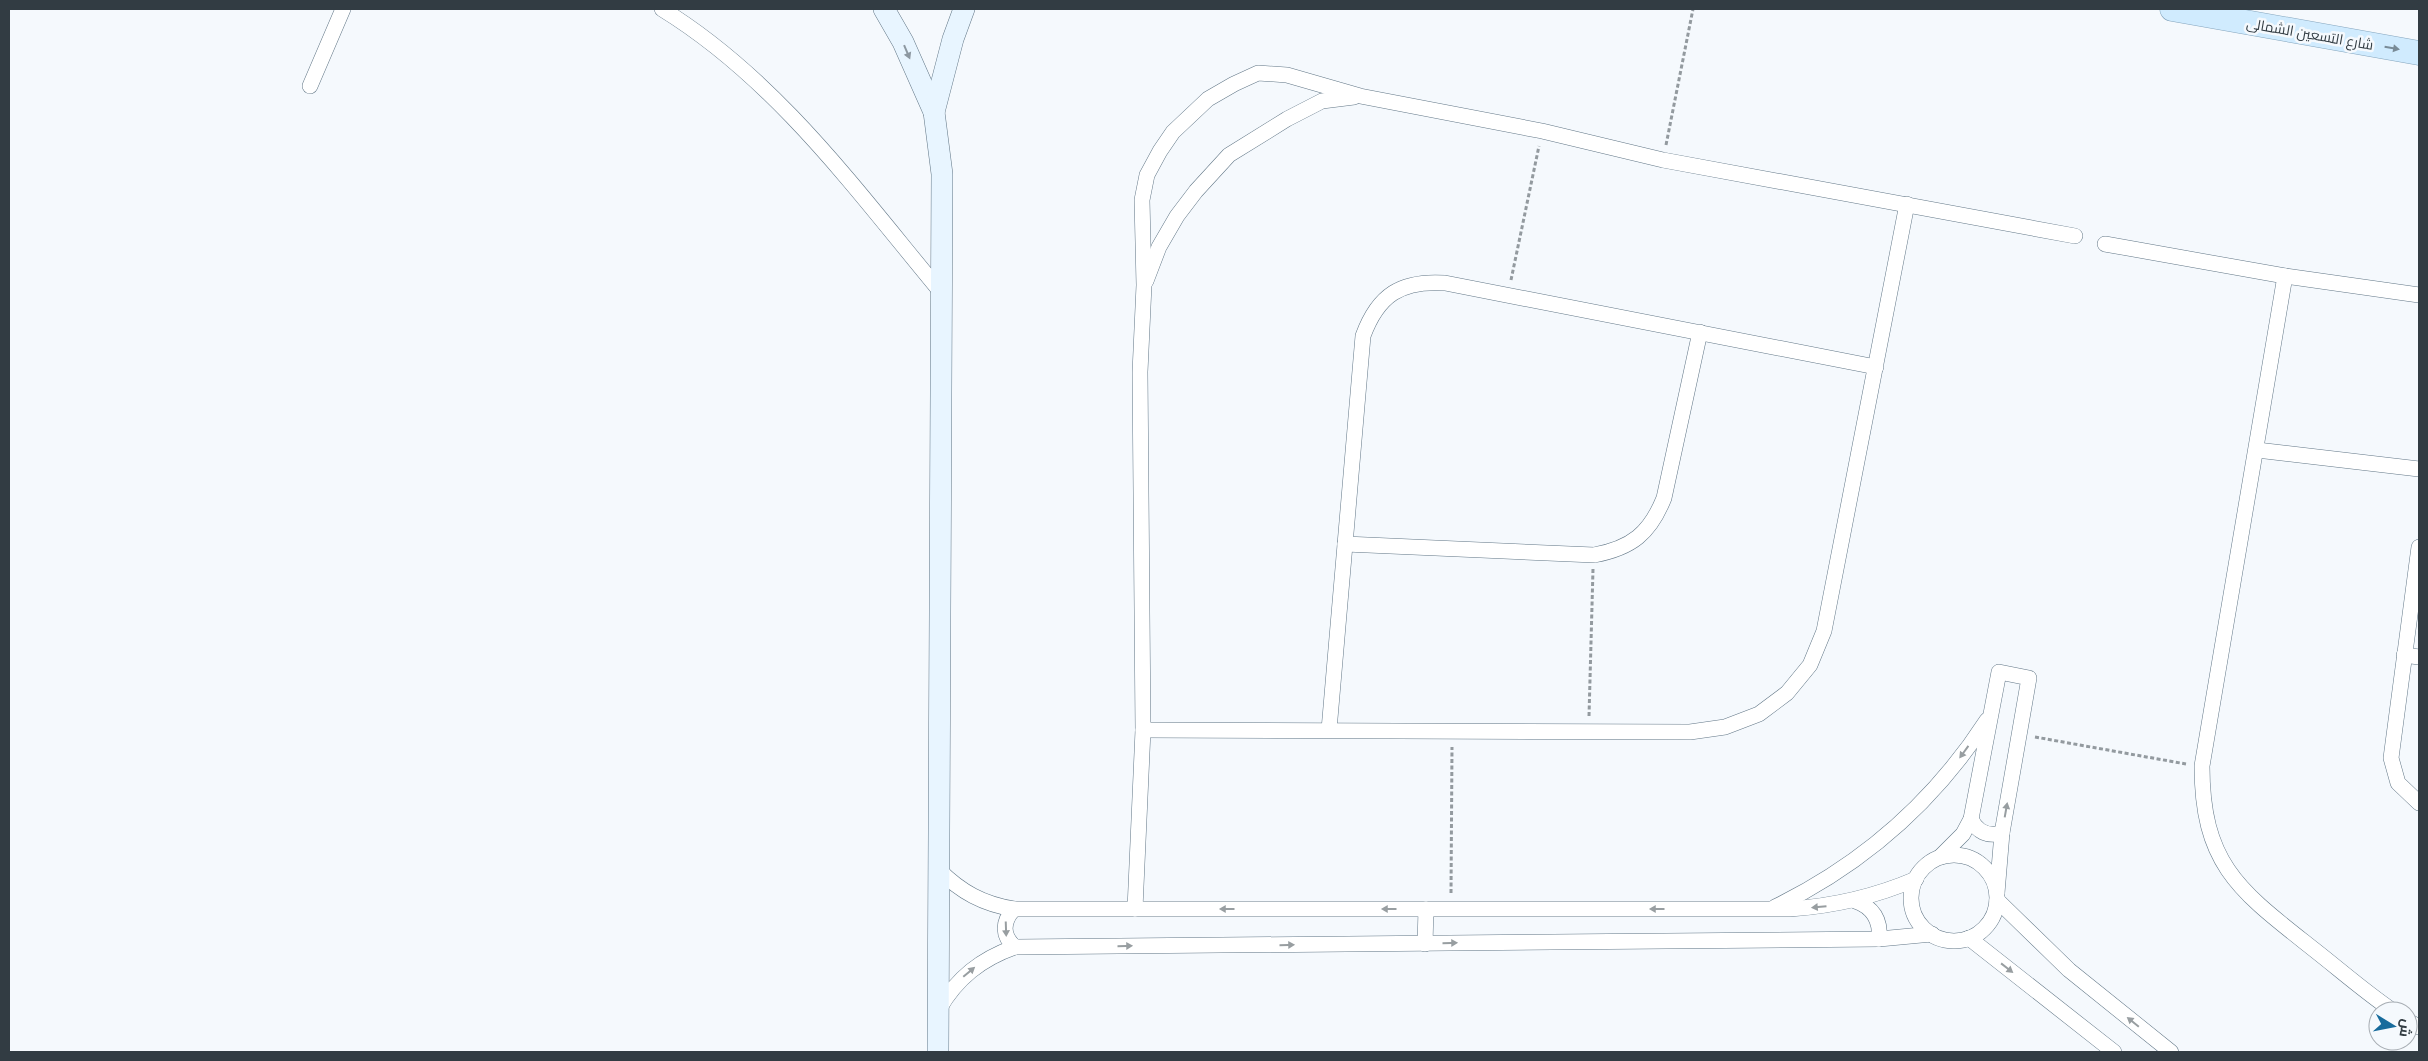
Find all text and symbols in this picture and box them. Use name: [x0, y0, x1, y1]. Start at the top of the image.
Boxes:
street label: شارع التسعين الشمالى: [2245, 15, 2375, 54]
one-way arrow: [904, 44, 912, 59]
one-way arrow: [2384, 45, 2400, 53]
one-way arrow: [1960, 746, 1970, 759]
one-way arrow: [2002, 802, 2010, 818]
one-way arrow: [1811, 903, 1827, 911]
one-way arrow: [1218, 905, 1234, 913]
one-way arrow: [1381, 905, 1397, 913]
one-way arrow: [1648, 905, 1664, 913]
one-way arrow: [1003, 921, 1011, 937]
one-way arrow: [1442, 939, 1458, 947]
one-way arrow: [1280, 941, 1296, 949]
one-way arrow: [1117, 942, 1133, 950]
one-way arrow: [2000, 963, 2013, 974]
one-way arrow: [962, 966, 975, 977]
north arrow: [2368, 1001, 2418, 1051]
one-way arrow: [2127, 1016, 2140, 1027]
text: ش: [2395, 1018, 2415, 1039]

